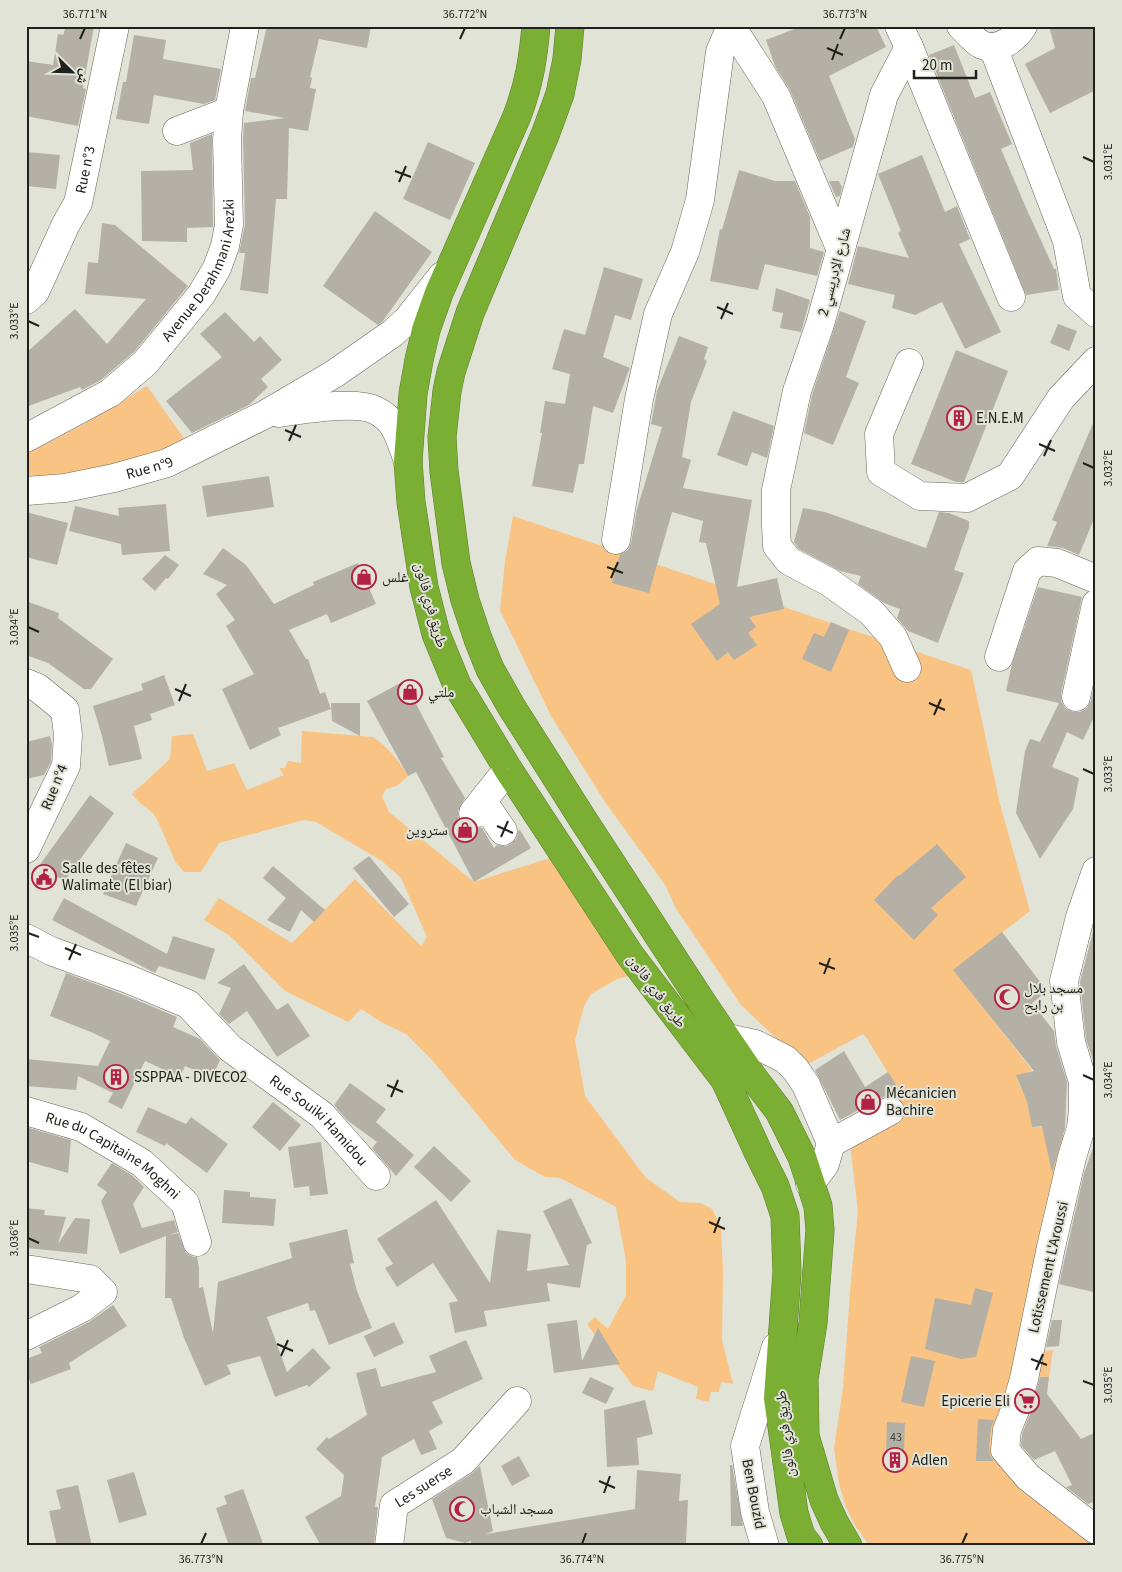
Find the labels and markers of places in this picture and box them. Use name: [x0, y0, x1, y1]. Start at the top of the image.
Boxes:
building icon: E.N.E.M: [946, 405, 972, 431]
place label: E.N.E.M: [976, 408, 1024, 429]
shop icon: غلس: [351, 564, 377, 590]
place label: غلس: [382, 567, 409, 588]
shop icon: ملتي: [397, 679, 423, 705]
place label: ملتي: [428, 682, 454, 704]
shop icon: ستروين: [452, 817, 478, 843]
place label: ستروين: [406, 820, 448, 841]
place label: Salle des fêtes Walimate (El biar): [62, 858, 172, 896]
public building icon: Salle des fêtes Walimate (El biar): [31, 864, 57, 890]
place label: مسجد بلال بن رابح: [1024, 978, 1083, 1016]
mosque icon: مسجد بلال بن رابح: [994, 984, 1020, 1010]
building icon: SSPPAA - DIVECO2: [103, 1064, 129, 1090]
place label: SSPPAA - DIVECO2: [134, 1067, 247, 1088]
place label: Mécanicien Bachire: [886, 1083, 957, 1121]
shop icon: Mécanicien Bachire: [855, 1089, 881, 1115]
supermarket icon: Epicerie Eli: [1014, 1388, 1040, 1414]
place label: Epicerie Eli: [941, 1391, 1010, 1412]
building icon: Adlen: [882, 1447, 908, 1473]
place label: Adlen: [912, 1450, 948, 1471]
mosque icon: مسجد الشباب: [449, 1496, 475, 1522]
place label: مسجد الشباب: [480, 1499, 553, 1520]

